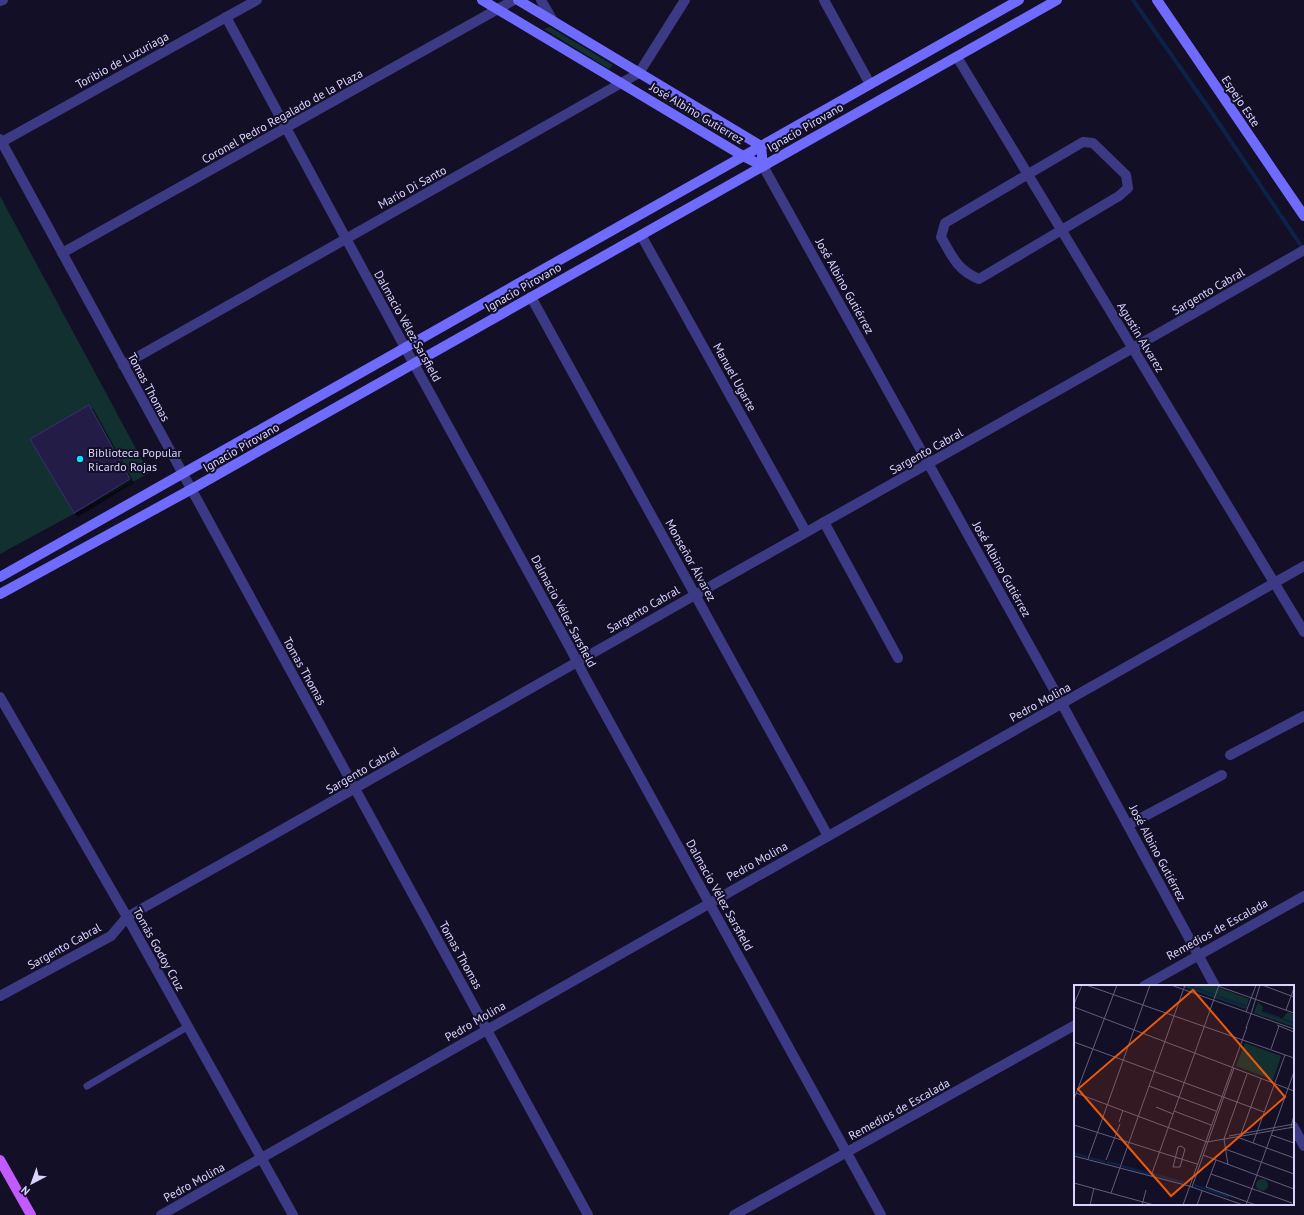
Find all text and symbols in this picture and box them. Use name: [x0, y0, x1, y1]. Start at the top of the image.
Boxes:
street label: Toribio de Luzuriaga: [73, 28, 171, 92]
street label: Coronel Pedro Regalado de la Plaza: [199, 65, 365, 167]
street label: Espejo Este: [1218, 73, 1264, 129]
street label: José Albino Gutierrez: [646, 79, 747, 147]
street label: Ignacio Pirovano: [764, 99, 846, 155]
street label: Mario Di Santo: [375, 162, 449, 212]
street label: José Albino Gutiérrez: [812, 235, 877, 336]
street label: Ignacio Pirovano: [482, 259, 564, 315]
street label: Sargento Cabral: [1169, 264, 1248, 318]
street label: Dalmacio Vélez Sarsfield: [371, 268, 445, 384]
street label: Agustin Alvarez: [1114, 299, 1168, 375]
street label: Manuel Ugarte: [710, 340, 760, 414]
street label: Tomas Thomas: [125, 350, 173, 424]
street label: Ignacio Pirovano: [200, 419, 282, 475]
street label: Sargento Cabral: [887, 424, 966, 477]
place label: Biblioteca Popular Ricardo Rojas: [88, 445, 182, 474]
marker: Biblioteca Popular Ricardo Rojas: [75, 454, 85, 464]
street label: Monseñor Álvarez: [662, 516, 720, 604]
street label: José Albino Gutiérrez: [969, 518, 1034, 619]
street label: Dalmacio Vélez Sarsfield: [528, 552, 600, 670]
street label: Sargento Cabral: [604, 582, 683, 636]
street label: Tomas Thomas: [280, 634, 330, 708]
street label: Pedro Molina: [1007, 679, 1073, 725]
street label: Sargento Cabral: [323, 743, 402, 797]
street label: José Albino Gutiérrez: [1126, 801, 1190, 904]
street label: Dalmacio Vélez Sarsfield: [683, 837, 757, 953]
street label: Pedro Molina: [724, 838, 790, 884]
street label: Remedios de Escalada: [1164, 895, 1270, 963]
street label: Tomás Godoy Cruz: [130, 905, 188, 993]
street label: Tomas Thomas: [436, 918, 486, 992]
street label: Sargento Cabral: [25, 919, 104, 972]
inset map: [1074, 985, 1294, 1205]
street label: Pedro Molina: [442, 998, 508, 1044]
street label: Remedios de Escalada: [846, 1075, 952, 1143]
street label: Pedro Molina: [161, 1159, 227, 1205]
north arrow: [12, 1163, 52, 1203]
text: N: [18, 1183, 33, 1198]

